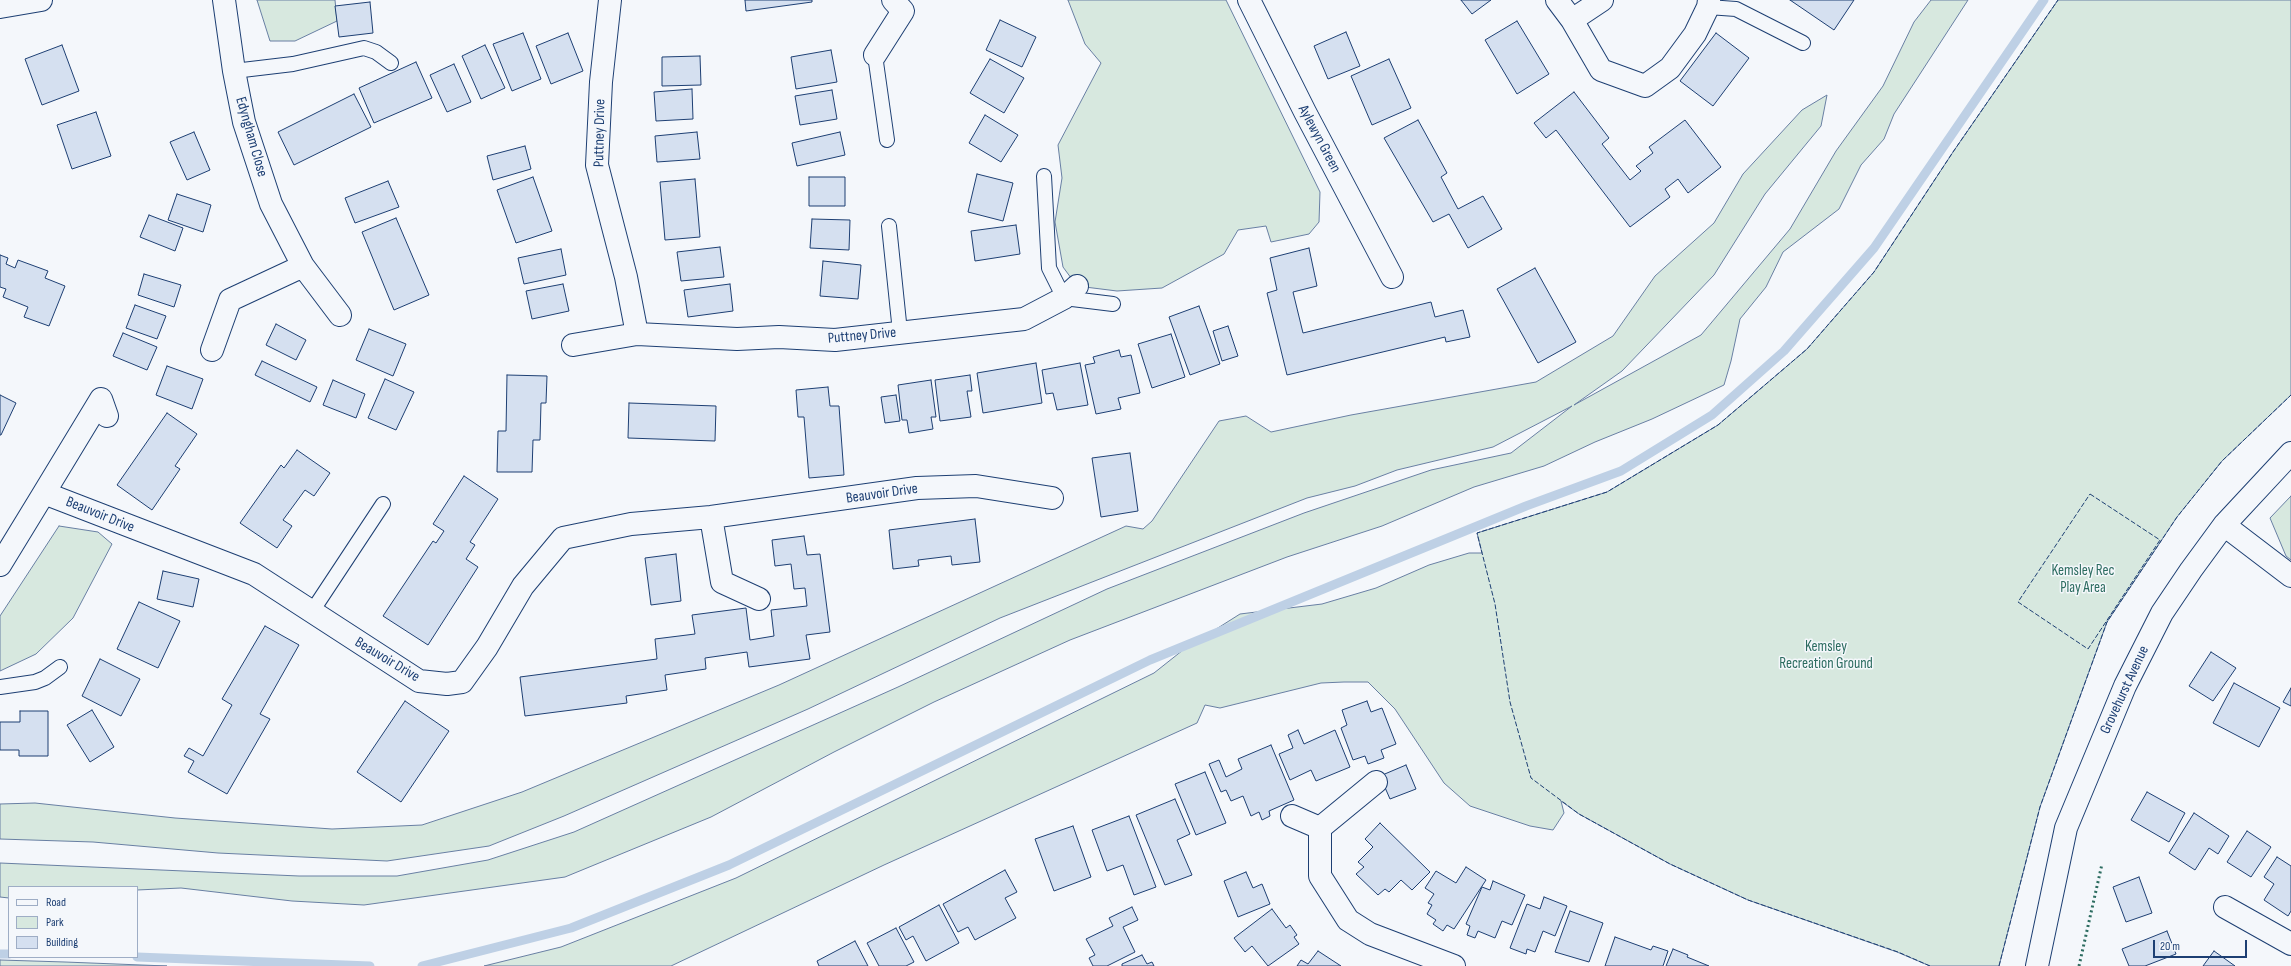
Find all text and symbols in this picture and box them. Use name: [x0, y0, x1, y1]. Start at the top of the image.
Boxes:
street label: Edyngham Close: [231, 95, 271, 179]
street label: Puttney Drive: [590, 99, 610, 167]
street label: Aylewyn Green: [1294, 102, 1344, 176]
street label: Puttney Drive: [827, 324, 897, 348]
street label: Beauvoir Drive: [845, 480, 919, 508]
street label: Beauvoir Drive: [63, 493, 137, 537]
park label: Kemsley Rec Play Area: [2051, 562, 2115, 597]
street label: Beauvoir Drive: [351, 634, 423, 686]
park label: Kemsley Recreation Ground: [1779, 638, 1873, 673]
street label: Grovehurst Avenue: [2097, 643, 2153, 737]
legend: [8, 886, 138, 958]
text: Road: [46, 895, 66, 910]
text: Park: [46, 915, 64, 930]
scale bar: [2155, 932, 2249, 958]
text: Building: [46, 935, 78, 950]
text: 20 m: [2160, 939, 2180, 954]

